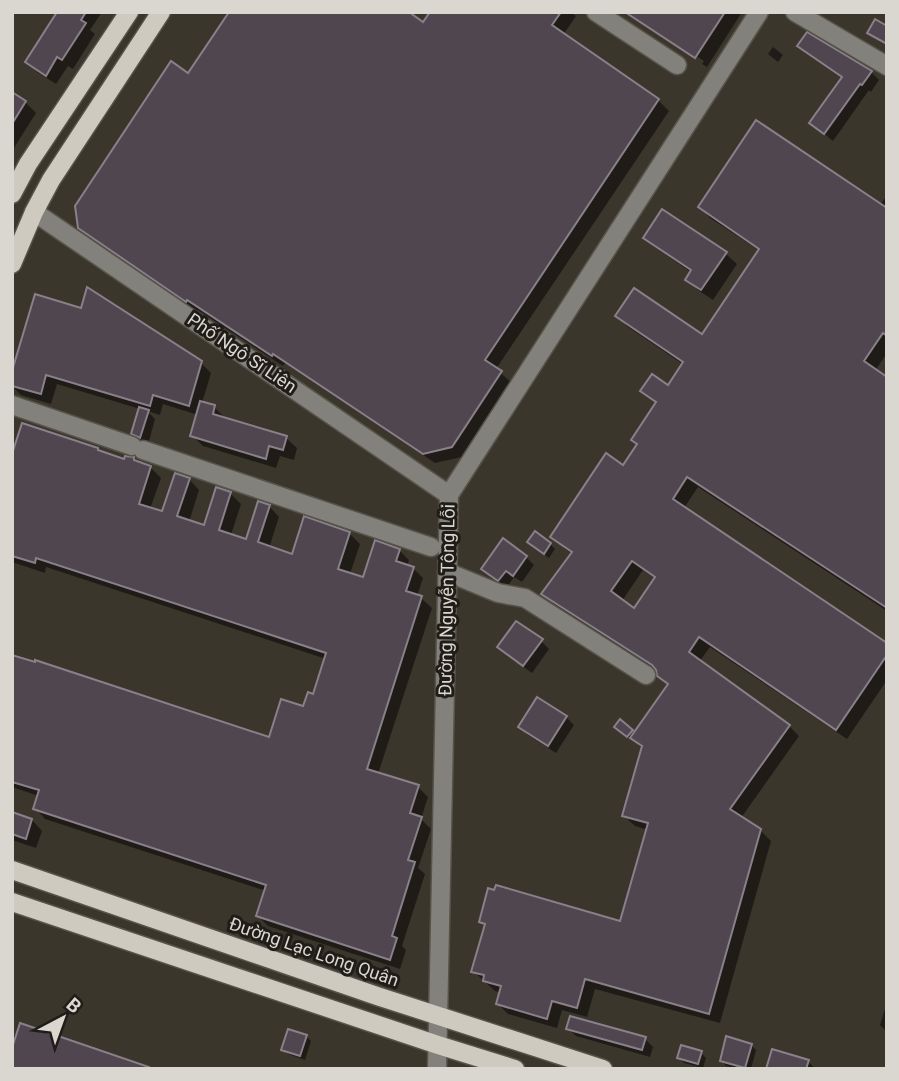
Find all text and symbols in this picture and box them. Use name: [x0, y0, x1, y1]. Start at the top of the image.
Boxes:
street label: Phố Ngô Sĩ Liên: [184, 308, 301, 397]
street label: Đường Nguyễn Tông Lỗi: [434, 504, 459, 696]
street label: Đường Lạc Long Quân: [227, 913, 402, 990]
north arrow: [28, 983, 98, 1053]
text: B: [62, 993, 86, 1018]

